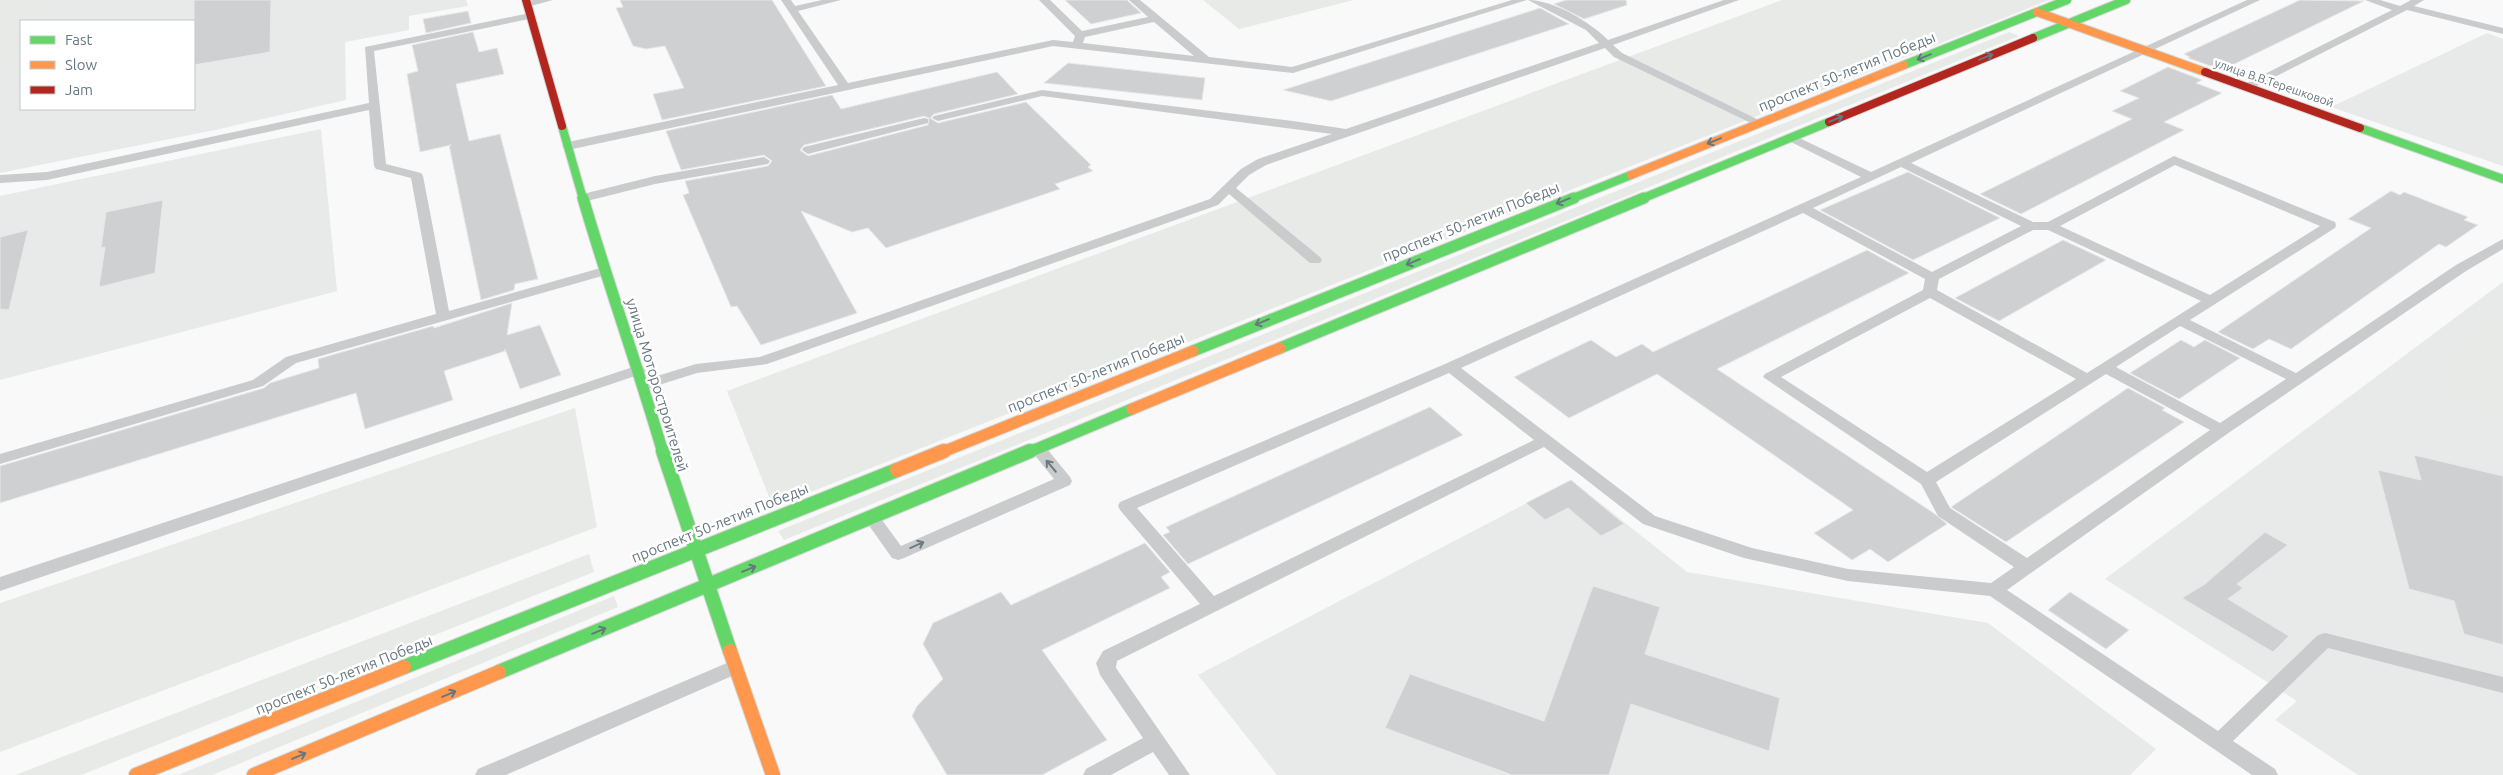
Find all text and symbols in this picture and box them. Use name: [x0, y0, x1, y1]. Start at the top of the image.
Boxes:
legend: [20, 20, 195, 110]
street label: проспект 50-летия Победы: [1756, 28, 1938, 115]
text: Fast: [65, 31, 93, 48]
one-way arrow: [1978, 52, 1993, 62]
one-way arrow: [1917, 53, 1933, 62]
text: Slow: [65, 56, 98, 73]
street label: улица В.В.Терешковой: [2213, 56, 2336, 109]
text: Jam: [65, 81, 93, 98]
one-way arrow: [1828, 114, 1843, 123]
one-way arrow: [1707, 137, 1722, 146]
street label: проспект 50-летия Победы: [1380, 178, 1562, 265]
one-way arrow: [1556, 198, 1571, 207]
one-way arrow: [1405, 258, 1421, 267]
street label: улица Моторостроителей: [623, 296, 692, 474]
one-way arrow: [1255, 318, 1270, 328]
street label: проспект 50-летия Победы: [1005, 329, 1187, 416]
one-way arrow: [1046, 459, 1057, 472]
street label: проспект 50-летия Победы: [629, 479, 811, 566]
one-way arrow: [909, 540, 924, 550]
one-way arrow: [741, 564, 757, 573]
one-way arrow: [591, 626, 606, 635]
street label: проспект 50-летия Победы: [253, 631, 435, 718]
one-way arrow: [441, 688, 456, 698]
one-way arrow: [291, 751, 306, 761]

